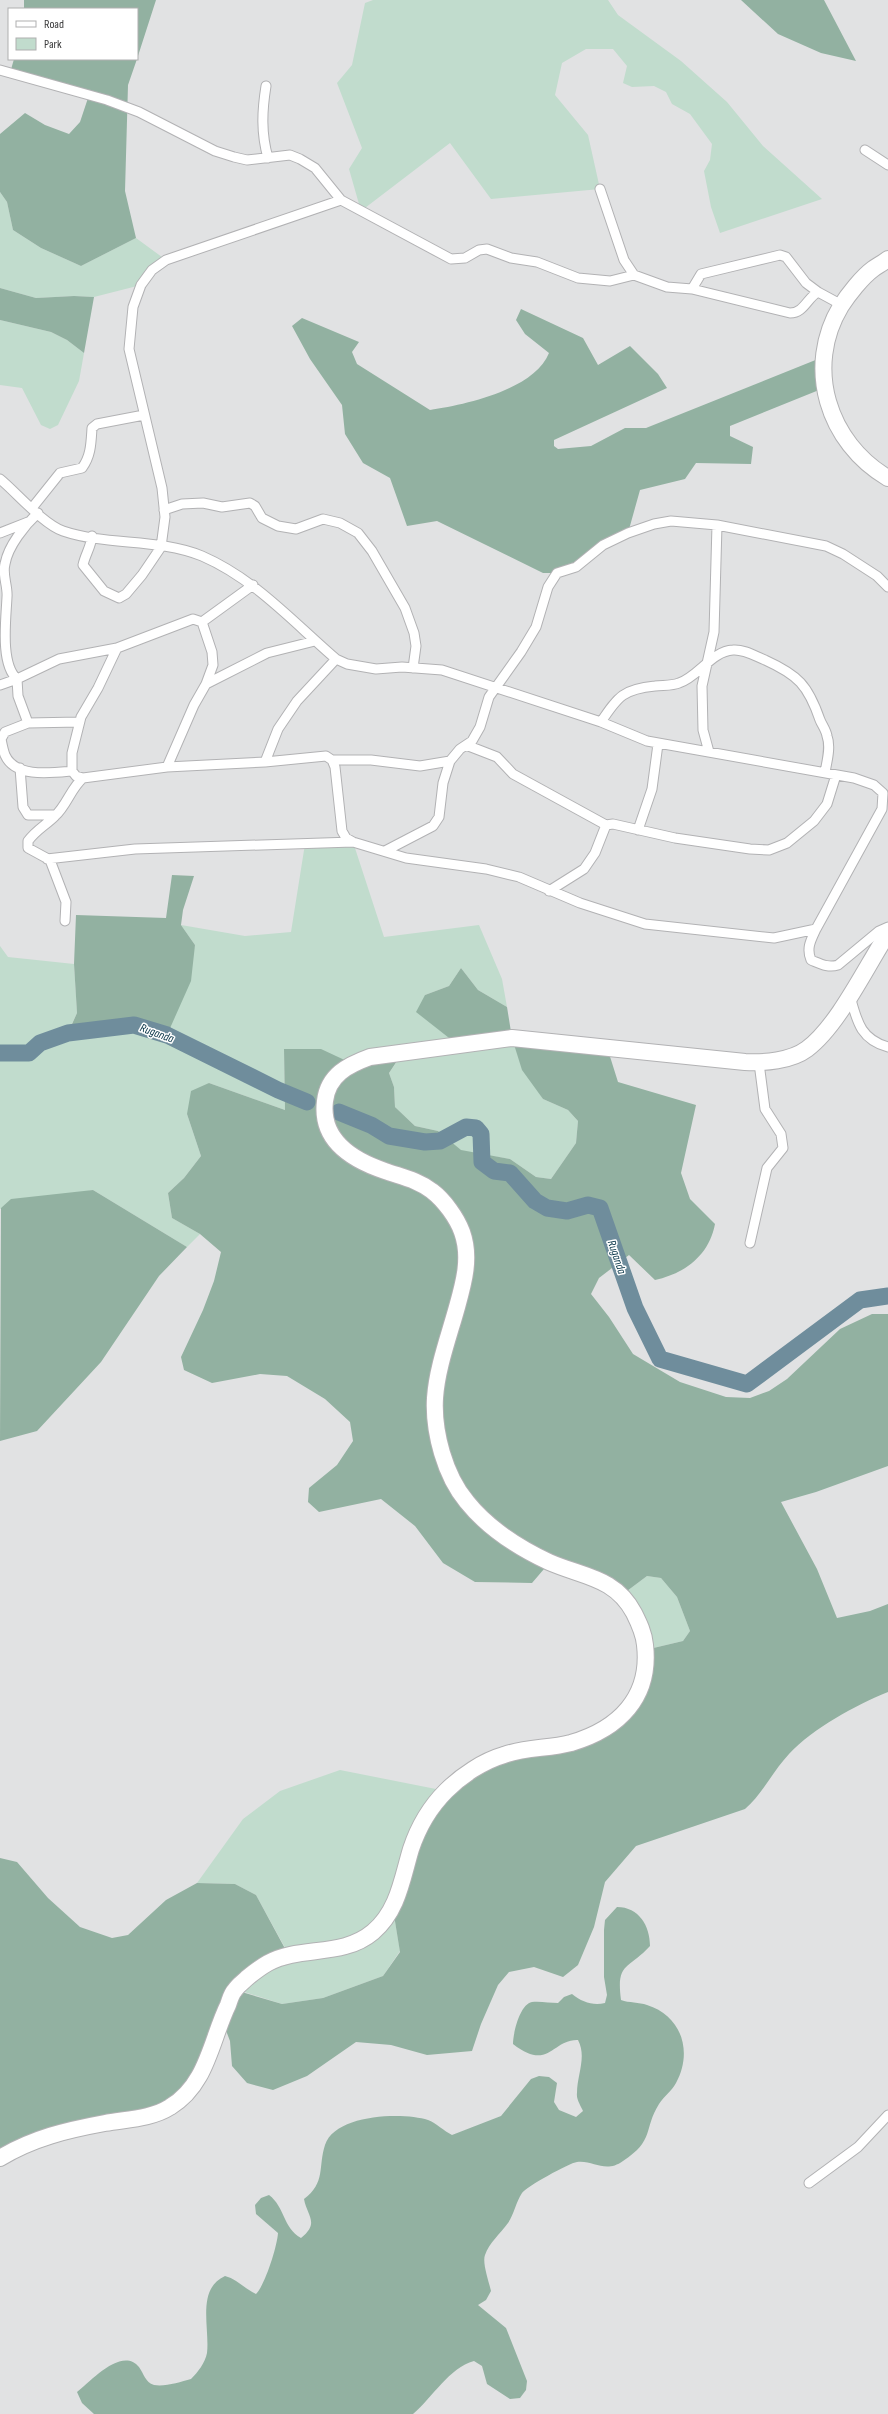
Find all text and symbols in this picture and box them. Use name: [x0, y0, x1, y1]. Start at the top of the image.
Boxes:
legend: [8, 8, 138, 60]
text: Road: [44, 17, 64, 32]
text: Park: [44, 37, 62, 52]
water label: Ruganda: [138, 1020, 176, 1047]
water label: Ruganda: [604, 1238, 629, 1276]

